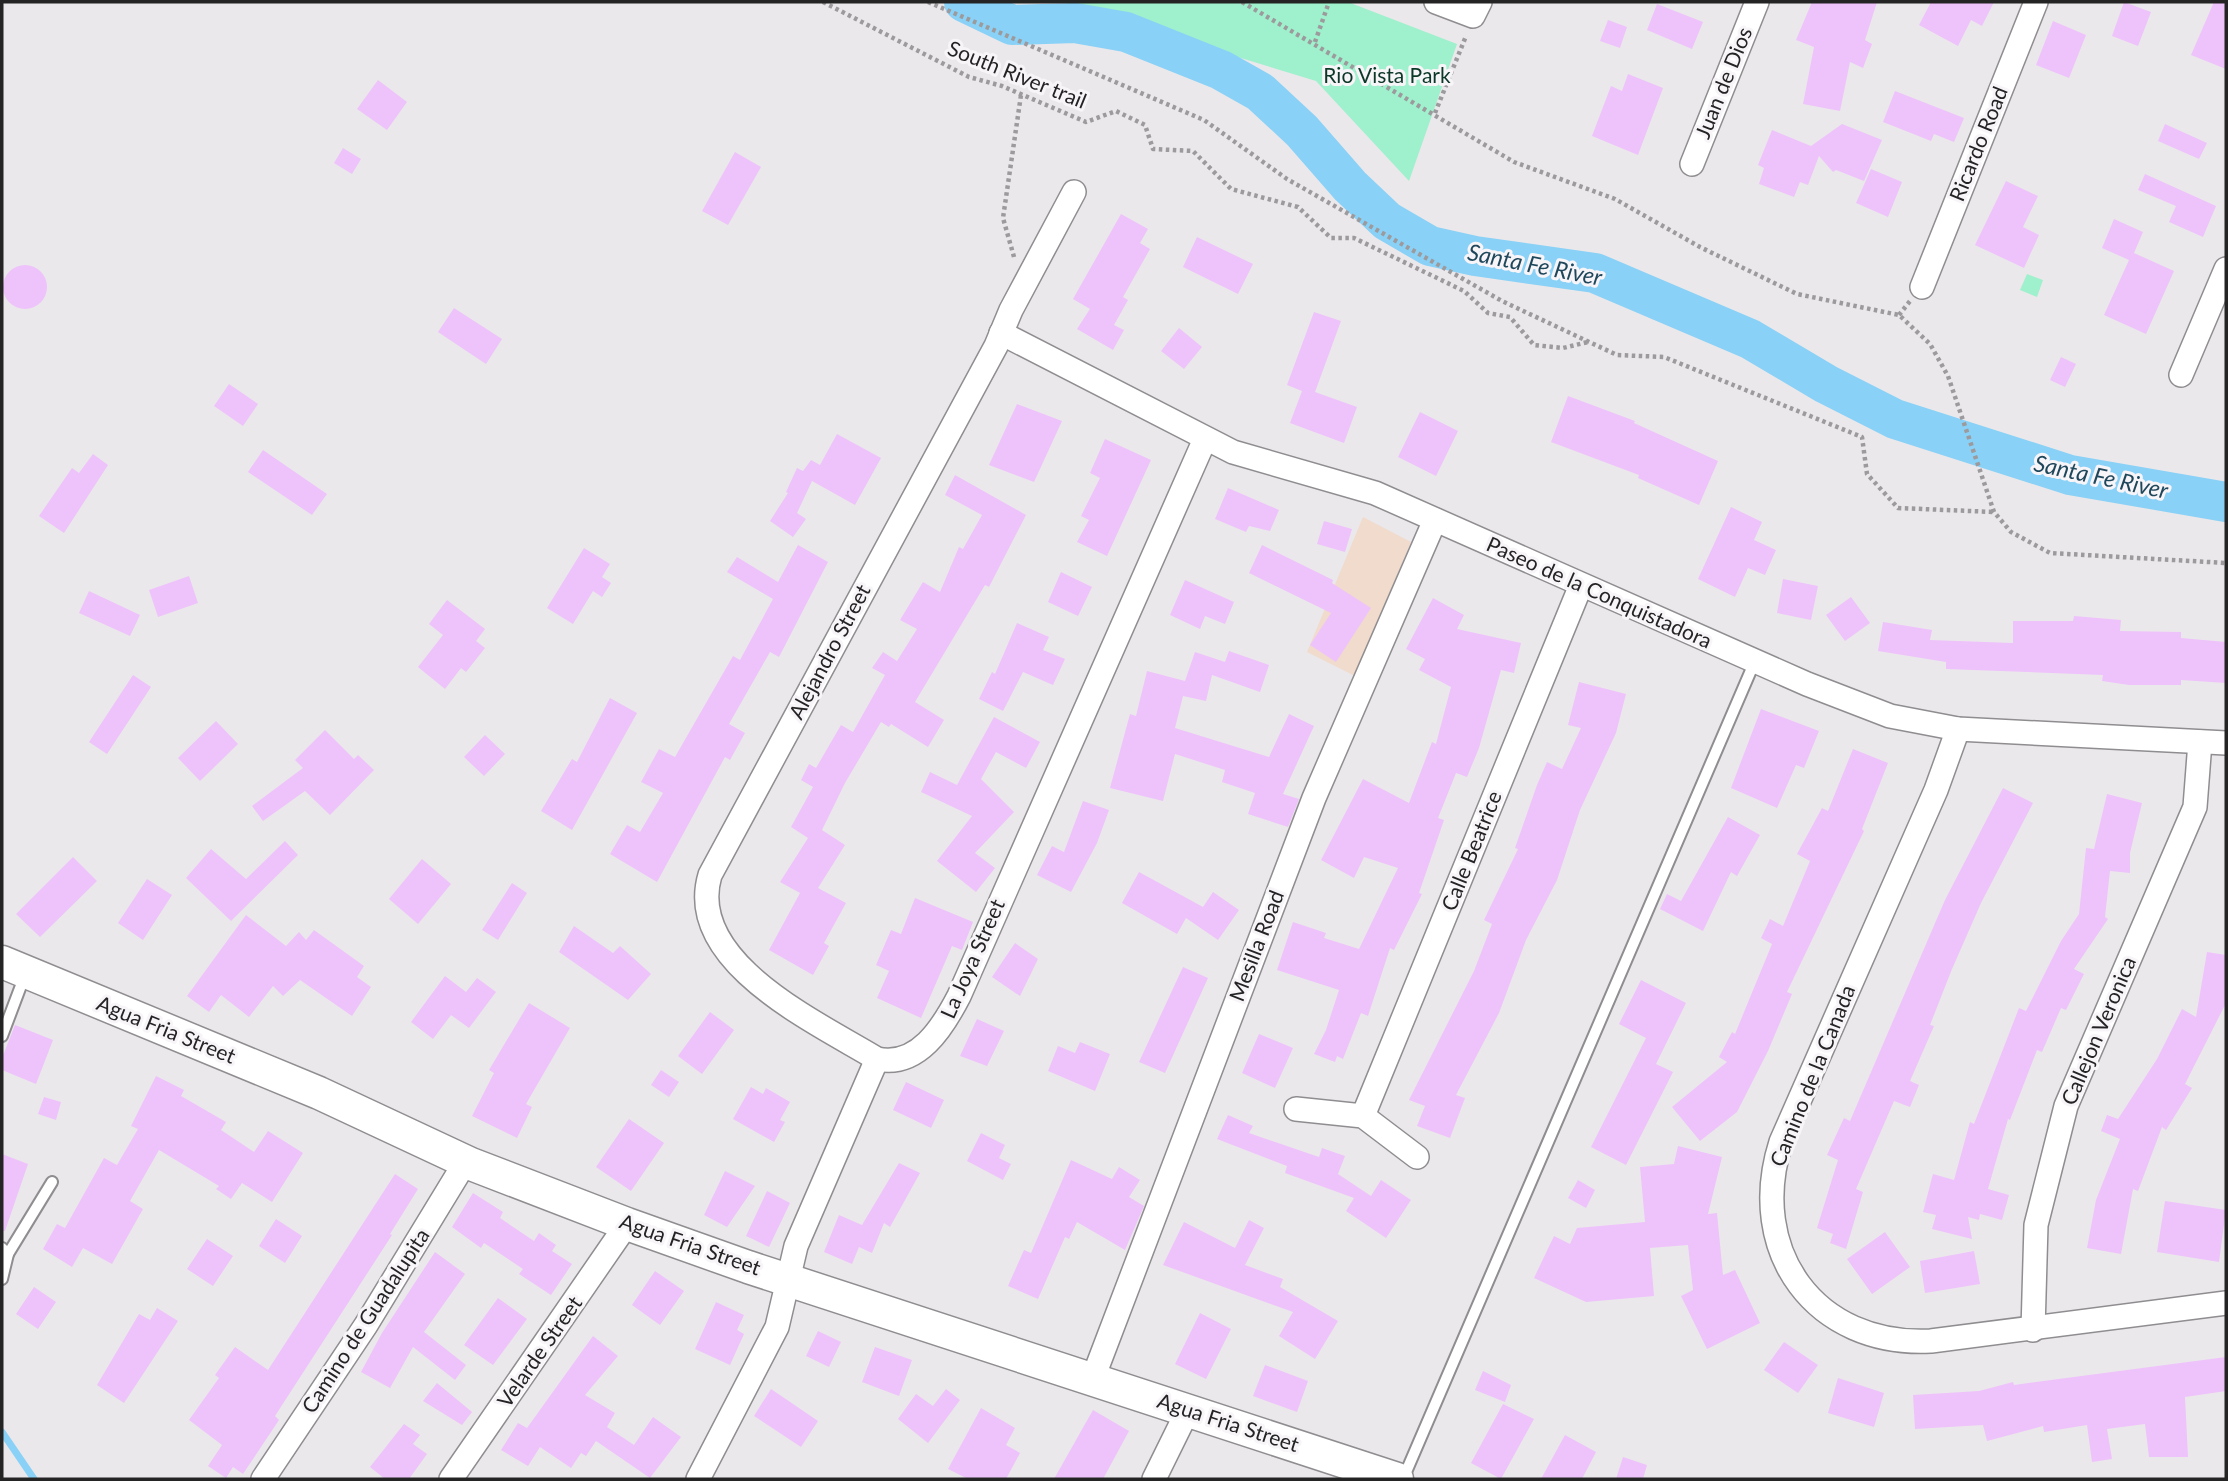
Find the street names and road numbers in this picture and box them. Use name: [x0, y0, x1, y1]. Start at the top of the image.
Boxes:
street label: Juan de Dios: [1689, 23, 1756, 142]
street label: South River trail: [945, 34, 1091, 113]
street label: Ricardo Road: [1943, 82, 2012, 204]
street label: Paseo de la Conquistadora: [1483, 531, 1716, 653]
street label: Alejandro Street: [783, 579, 875, 723]
street label: Calle Beatrice: [1435, 787, 1506, 914]
street label: Mesilla Road: [1223, 887, 1288, 1004]
street label: La Joya Street: [934, 895, 1009, 1022]
street label: Callejon Veronica: [2055, 952, 2140, 1108]
street label: Camino de la Canada: [1764, 981, 1859, 1170]
street label: Agua Fria Street: [94, 989, 240, 1068]
street label: Agua Fria Street: [617, 1208, 765, 1280]
street label: Camino de Guadalupita: [296, 1223, 434, 1417]
street label: Velarde Street: [491, 1290, 587, 1412]
street label: Agua Fria Street: [1154, 1387, 1303, 1456]

